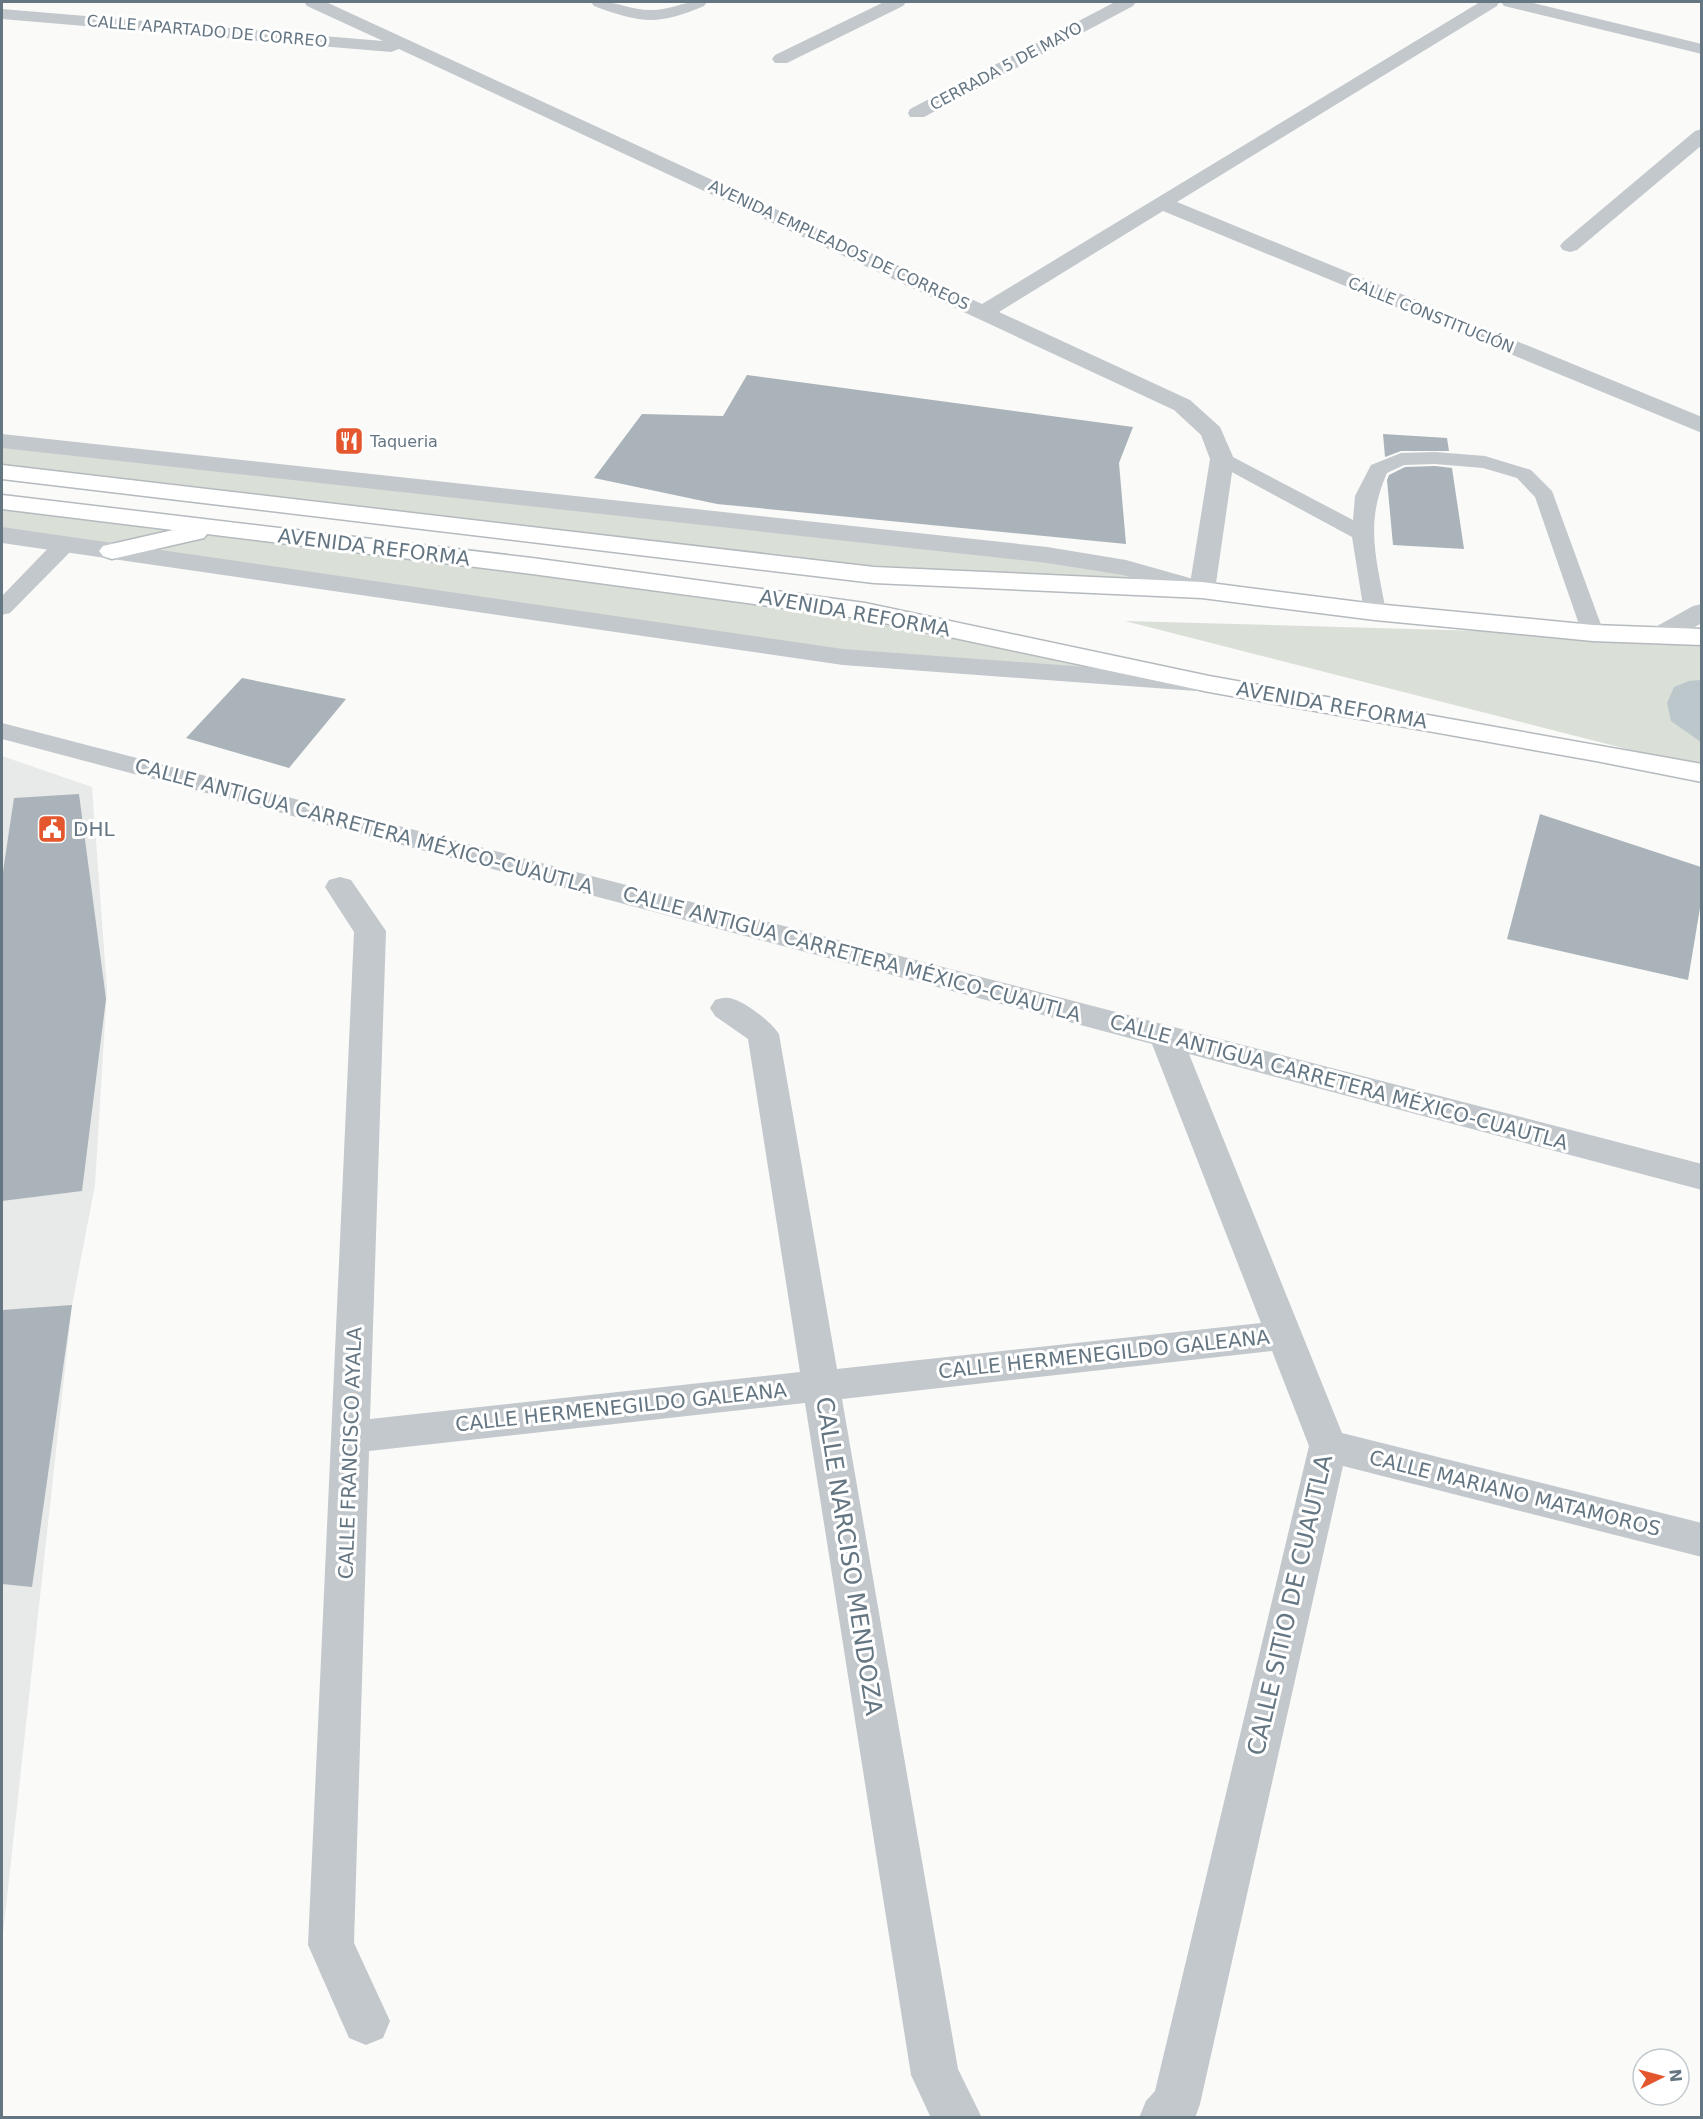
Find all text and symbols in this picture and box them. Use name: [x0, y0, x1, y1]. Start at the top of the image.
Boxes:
street label: CALLE APARTADO DE CORREO: [86, 11, 328, 51]
street label: CERRADA 5 DE MAYO: [927, 18, 1085, 114]
street label: AVENIDA EMPLEADOS DE CORREOS: [705, 176, 973, 314]
street label: CALLE CONSTITUCIÓN: [1345, 273, 1517, 357]
restaurant icon: Taqueria: [333, 425, 365, 457]
place label: Taqueria: [369, 432, 438, 451]
street label: AVENIDA REFORMA: [277, 523, 472, 571]
street label: AVENIDA REFORMA: [758, 584, 953, 642]
street label: AVENIDA REFORMA: [1235, 676, 1430, 734]
street label: CALLE ANTIGUA CARRETERA MÉXICO-CUAUTLA: [132, 753, 596, 899]
public building icon: DHL: [36, 813, 68, 845]
place label: DHL: [73, 817, 115, 841]
street label: CALLE ANTIGUA CARRETERA MÉXICO-CUAUTLA: [620, 881, 1084, 1027]
street label: CALLE ANTIGUA CARRETERA MÉXICO-CUAUTLA: [1107, 1009, 1571, 1155]
street label: CALLE HERMENEGILDO GALEANA: [937, 1325, 1271, 1383]
street label: CALLE FRANCISCO AYALA: [334, 1326, 366, 1580]
street label: CALLE HERMENEGILDO GALEANA: [454, 1378, 788, 1436]
street label: CALLE NARCISO MENDOZA: [810, 1395, 888, 1718]
street label: CALLE MARIANO MATAMOROS: [1367, 1445, 1663, 1541]
street label: CALLE SITIO DE CUAUTLA: [1242, 1451, 1338, 1758]
north arrow: [1631, 2047, 1691, 2107]
text: N: [1665, 2068, 1686, 2083]

